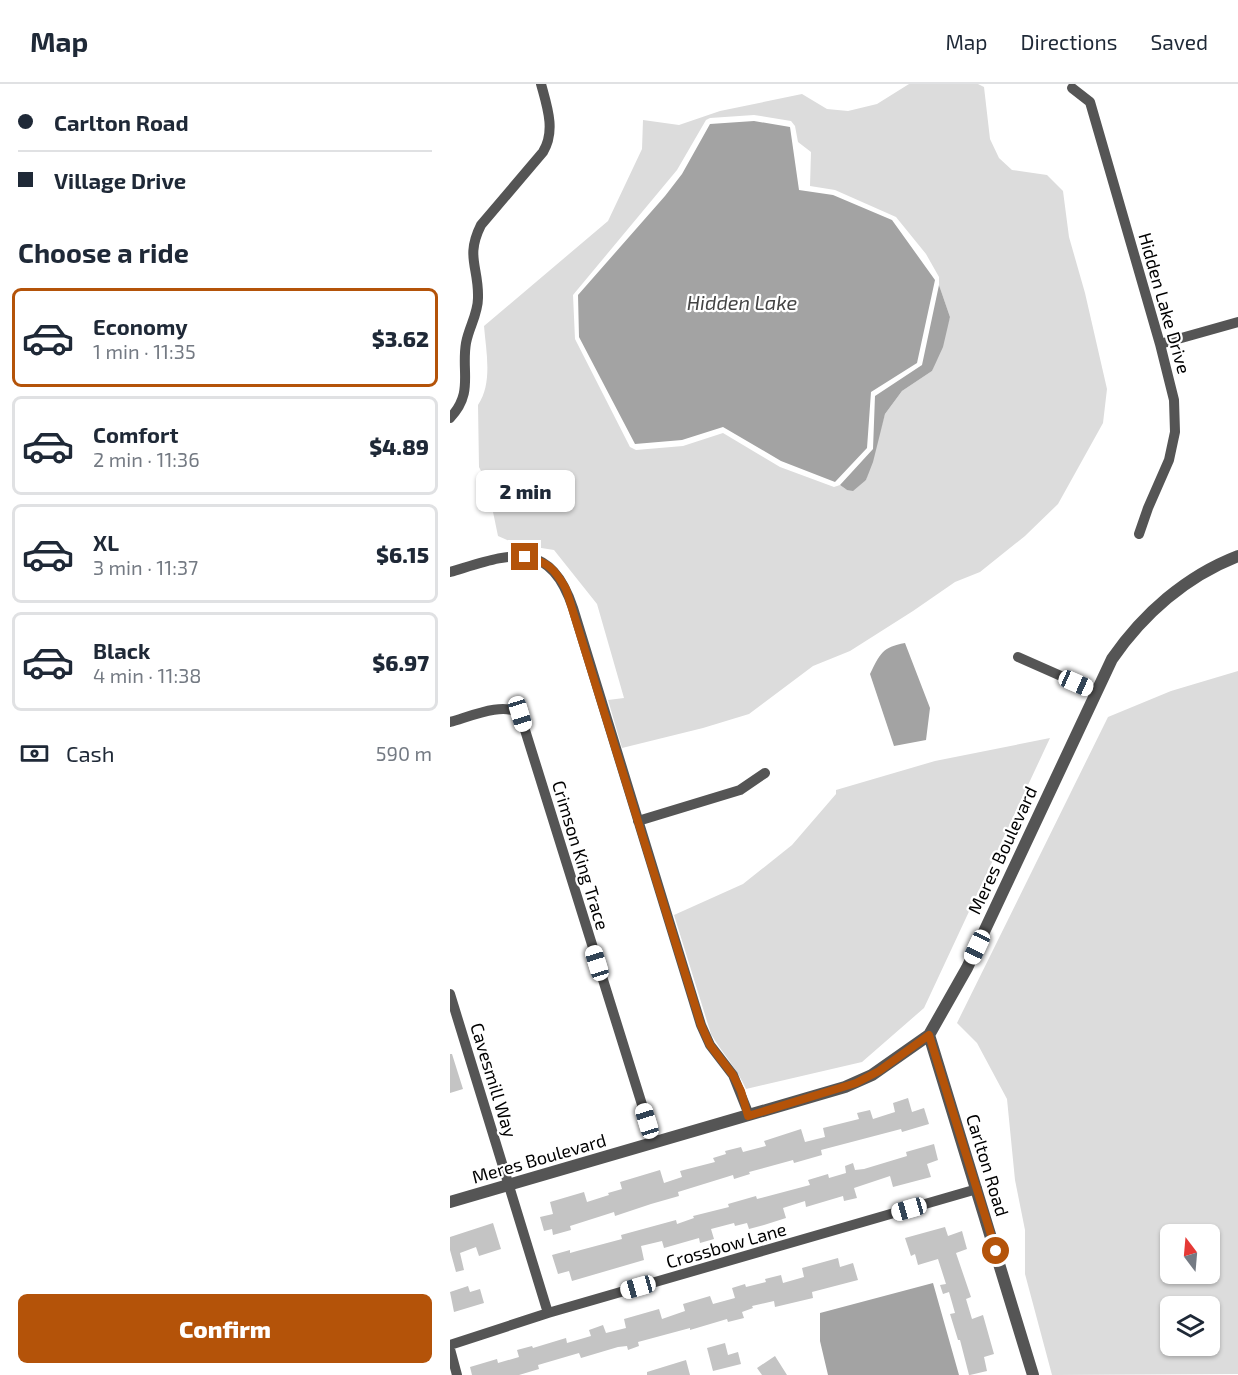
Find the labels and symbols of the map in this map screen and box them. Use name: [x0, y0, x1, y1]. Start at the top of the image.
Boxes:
street label: Hidden Lake Drive: [1134, 230, 1196, 376]
water label: Hidden Lake: [687, 290, 798, 314]
callout: 2 min: [476, 470, 574, 512]
route end: [511, 543, 538, 570]
car: [1056, 667, 1096, 699]
car: [506, 694, 534, 734]
street label: Crimson King Trace: [548, 778, 614, 932]
street label: Meres Boulevard: [963, 783, 1041, 917]
car: [961, 927, 993, 967]
car: [583, 943, 611, 983]
street label: Cavesmill Way: [466, 1020, 522, 1141]
car: [633, 1101, 661, 1141]
street label: Carlton Road: [962, 1111, 1014, 1219]
street label: Meres Boulevard: [469, 1128, 609, 1188]
car: [889, 1195, 929, 1223]
street label: Crossbow Lane: [663, 1217, 789, 1273]
north arrow: [1160, 1224, 1220, 1284]
route start: [982, 1237, 1009, 1264]
car: [618, 1273, 658, 1301]

